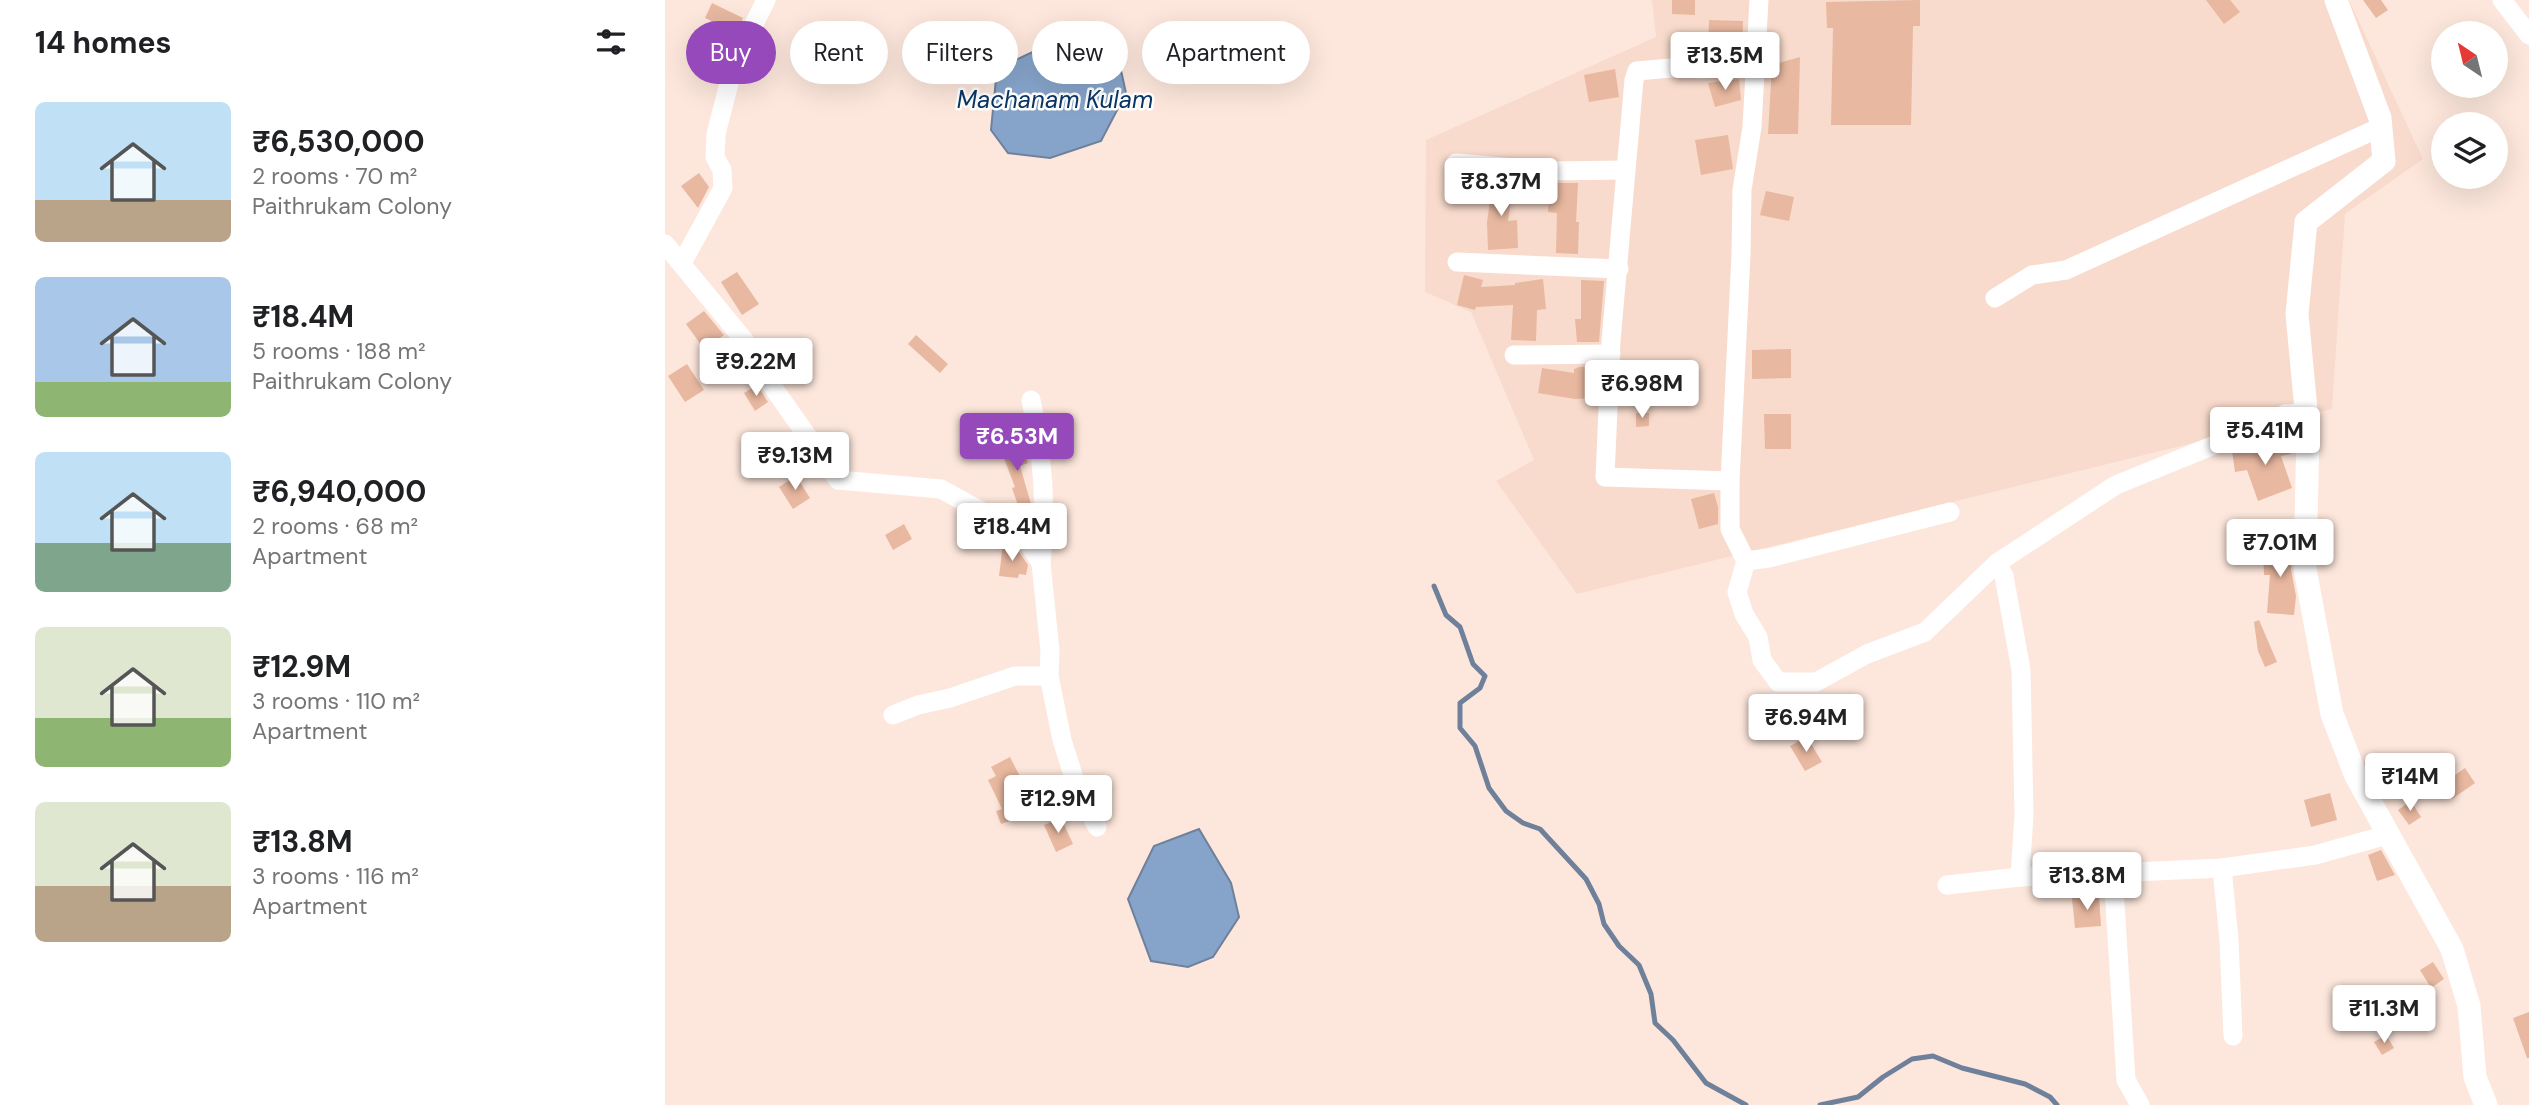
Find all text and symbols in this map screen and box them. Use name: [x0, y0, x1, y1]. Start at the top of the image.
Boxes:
chip: Buy: [686, 21, 776, 84]
chip: Rent: [790, 21, 888, 84]
chip: Filters: [902, 21, 1018, 84]
chip: New: [1032, 21, 1128, 84]
chip: Apartment: [1142, 21, 1310, 84]
north arrow: [2431, 21, 2508, 98]
map controls: [2431, 21, 2508, 189]
text: 14 homes: [35, 23, 172, 62]
icon: filters: [592, 23, 630, 61]
pin: ₹13.5M: [1668, 32, 1782, 92]
text: ₹13.5M: [1687, 40, 1763, 70]
water label: Machanam Kulam: [957, 84, 1153, 115]
button: layers: [2431, 112, 2508, 189]
text: ₹6,530,000: [252, 122, 425, 161]
icon: home: [91, 130, 175, 214]
pin: ₹8.37M: [1444, 158, 1558, 218]
text: 2 rooms · 70 m²: [252, 161, 417, 191]
text: ₹8.37M: [1461, 166, 1541, 196]
text: Paithrukam Colony: [252, 191, 452, 221]
text: ₹18.4M: [252, 297, 354, 336]
icon: home: [91, 305, 175, 389]
text: 5 rooms · 188 m²: [252, 336, 426, 366]
pin: ₹9.22M: [699, 338, 813, 398]
text: ₹9.22M: [716, 346, 796, 376]
pin: ₹6.98M: [1585, 360, 1699, 420]
text: Paithrukam Colony: [252, 366, 452, 396]
text: ₹6.98M: [1601, 368, 1683, 398]
pin: ₹5.41M: [2208, 407, 2322, 467]
pin: ₹6.53M: [960, 414, 1074, 473]
text: ₹5.41M: [2226, 415, 2304, 445]
text: ₹6.53M: [976, 421, 1058, 451]
pin: ₹9.13M: [738, 433, 852, 492]
text: ₹9.13M: [757, 440, 833, 470]
text: ₹6,940,000: [252, 472, 426, 511]
icon: home: [91, 480, 175, 564]
pin: ₹18.4M: [955, 504, 1069, 563]
text: 2 rooms · 68 m²: [252, 511, 418, 541]
text: ₹18.4M: [973, 511, 1051, 541]
pin: ₹7.01M: [2223, 520, 2337, 579]
text: ₹7.01M: [2243, 527, 2317, 557]
text: Apartment: [252, 541, 367, 571]
text: ₹12.9M: [252, 647, 351, 686]
icon: home: [91, 655, 175, 739]
text: 3 rooms · 110 m²: [252, 686, 420, 716]
pin: ₹6.94M: [1749, 694, 1863, 754]
text: ₹6.94M: [1765, 702, 1848, 732]
text: Apartment: [252, 716, 367, 746]
pin: ₹14M: [2369, 754, 2451, 813]
text: ₹14M: [2381, 761, 2439, 791]
pin: ₹12.9M: [1001, 776, 1115, 835]
text: ₹12.9M: [1020, 783, 1096, 813]
text: ₹13.8M: [252, 822, 353, 861]
icon: home: [91, 830, 175, 914]
pin: ₹13.8M: [2030, 852, 2144, 912]
text: ₹13.8M: [2048, 860, 2126, 890]
text: 3 rooms · 116 m²: [252, 861, 419, 891]
text: Apartment: [252, 891, 367, 921]
pin: ₹11.3M: [2327, 986, 2441, 1045]
text: ₹11.3M: [2349, 993, 2419, 1023]

